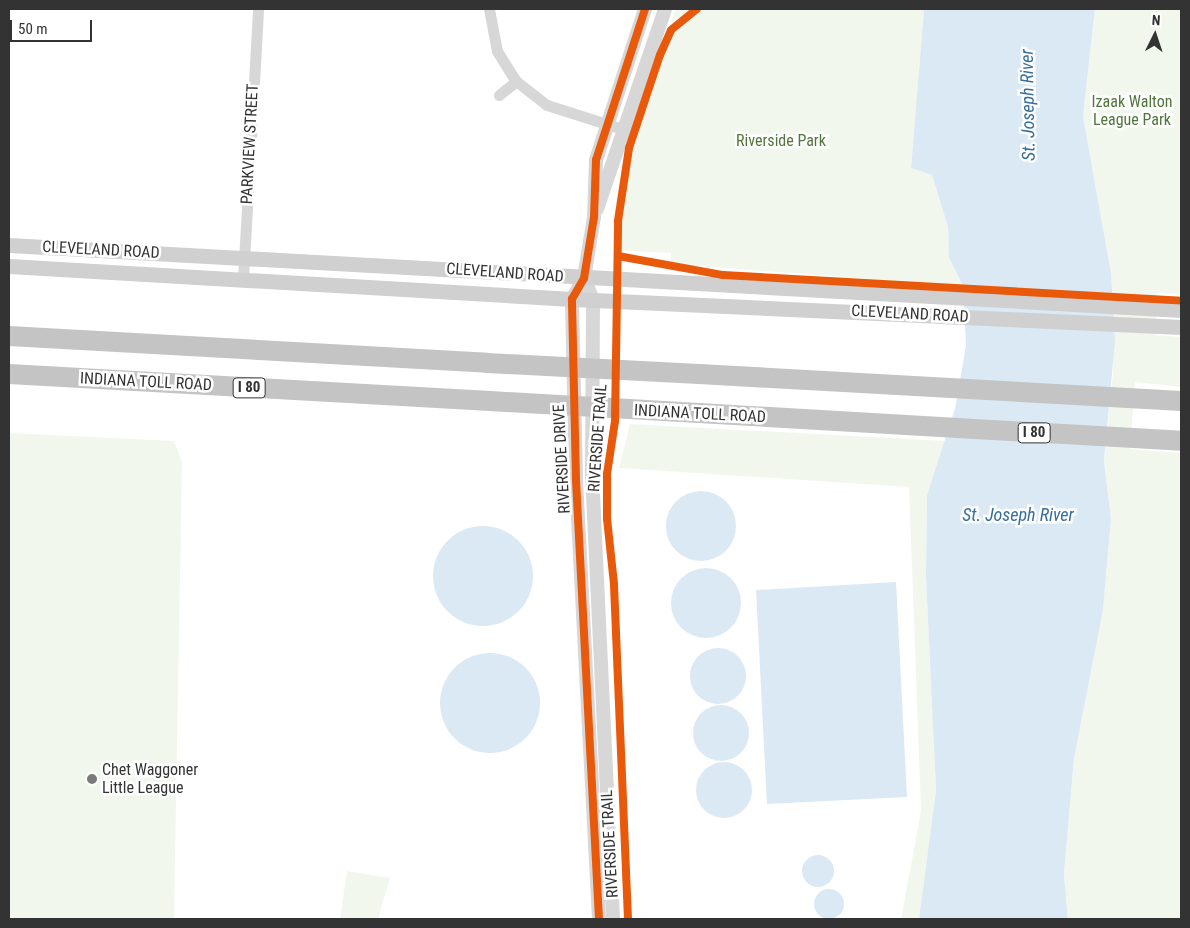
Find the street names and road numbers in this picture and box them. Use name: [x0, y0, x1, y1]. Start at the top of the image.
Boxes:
street label: PARKVIEW STREET: [237, 83, 263, 205]
street label: CLEVELAND ROAD: [42, 237, 160, 263]
street label: CLEVELAND ROAD: [446, 259, 564, 287]
street label: CLEVELAND ROAD: [851, 301, 969, 327]
street label: INDIANA TOLL ROAD: [79, 369, 213, 395]
road number: I 80: [232, 376, 266, 400]
street label: RIVERSIDE TRAIL: [585, 383, 611, 493]
street label: INDIANA TOLL ROAD: [633, 401, 767, 427]
street label: RIVERSIDE DRIVE: [550, 404, 574, 514]
road number: I 80: [1016, 420, 1052, 446]
street label: RIVERSIDE TRAIL: [598, 789, 622, 899]

